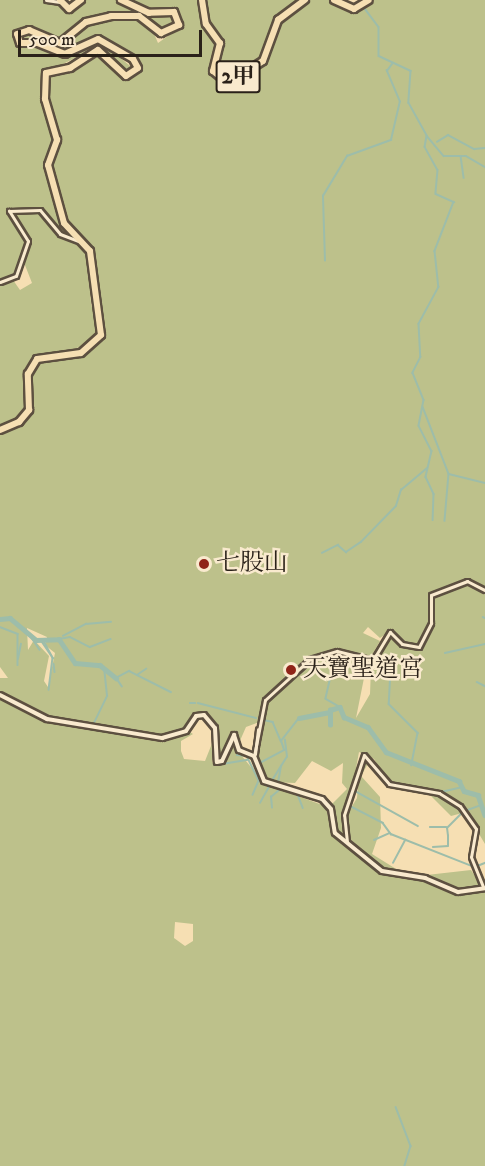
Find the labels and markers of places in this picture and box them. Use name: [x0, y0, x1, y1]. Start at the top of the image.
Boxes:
place label: 七股山: [216, 550, 288, 578]
marker: 七股山: [197, 557, 211, 571]
place label: 天寶聖道宮: [303, 656, 423, 684]
marker: 天寶聖道宮: [284, 663, 298, 677]

